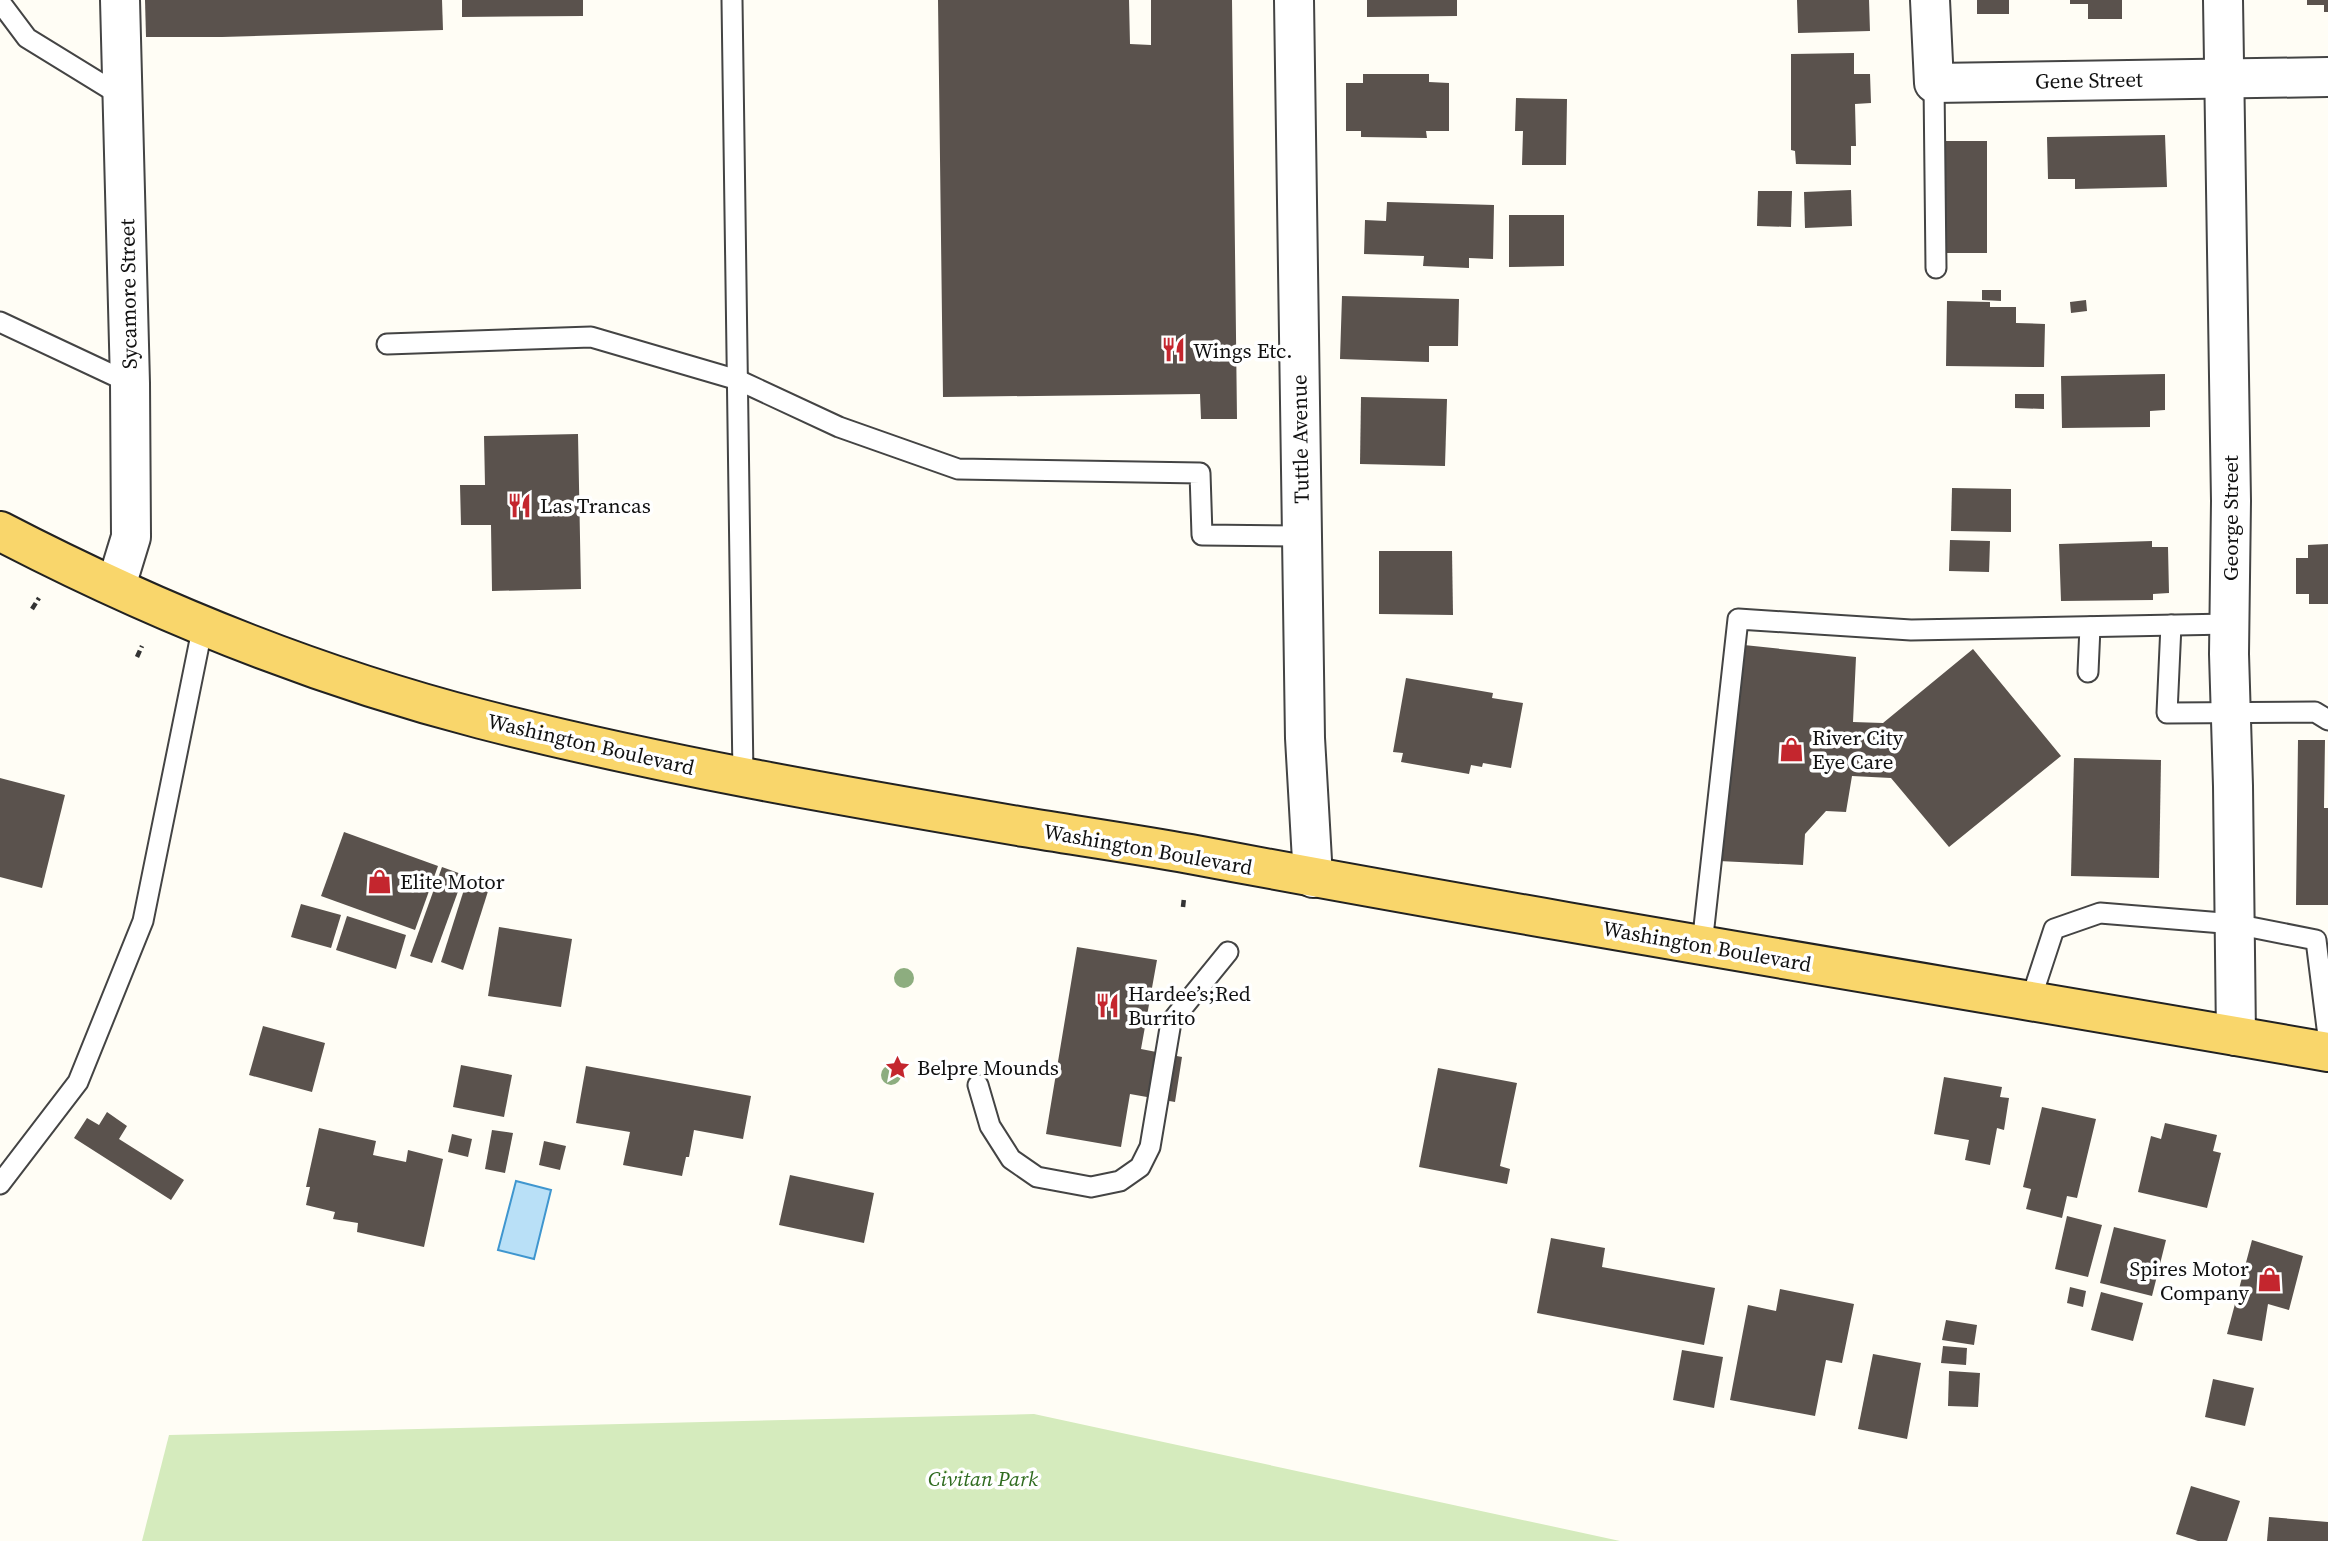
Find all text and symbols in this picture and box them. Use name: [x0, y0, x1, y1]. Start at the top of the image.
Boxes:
street label: Gene Street: [2035, 65, 2143, 95]
street label: Sycamore Street: [112, 218, 144, 369]
restaurant icon: Wings Etc.: [1159, 336, 1187, 364]
place label: Wings Etc.: [1193, 336, 1293, 365]
street label: Tuttle Avenue: [1284, 374, 1316, 504]
street label: George Street: [2216, 455, 2245, 581]
restaurant icon: Las Trancas: [506, 491, 534, 519]
place label: Las Trancas: [540, 491, 651, 520]
street label: Washington Boulevard: [485, 706, 698, 782]
place label: River City Eye Care: [1812, 723, 1904, 776]
shop icon: River City Eye Care: [1778, 735, 1806, 763]
street label: Washington Boulevard: [1041, 816, 1255, 882]
shop icon: Elite Motor: [366, 867, 394, 895]
place label: Elite Motor: [400, 867, 505, 896]
street label: Washington Boulevard: [1600, 913, 1814, 979]
place label: Hardee’s;Red Burrito: [1128, 979, 1251, 1032]
restaurant icon: Hardee’s;Red Burrito: [1094, 991, 1122, 1019]
place icon: Belpre Mounds: [883, 1053, 911, 1081]
place label: Belpre Mounds: [917, 1053, 1059, 1082]
place label: Spires Motor Company: [2129, 1254, 2249, 1307]
shop icon: Spires Motor Company: [2255, 1266, 2283, 1294]
park label: Civitan Park: [928, 1464, 1038, 1493]

